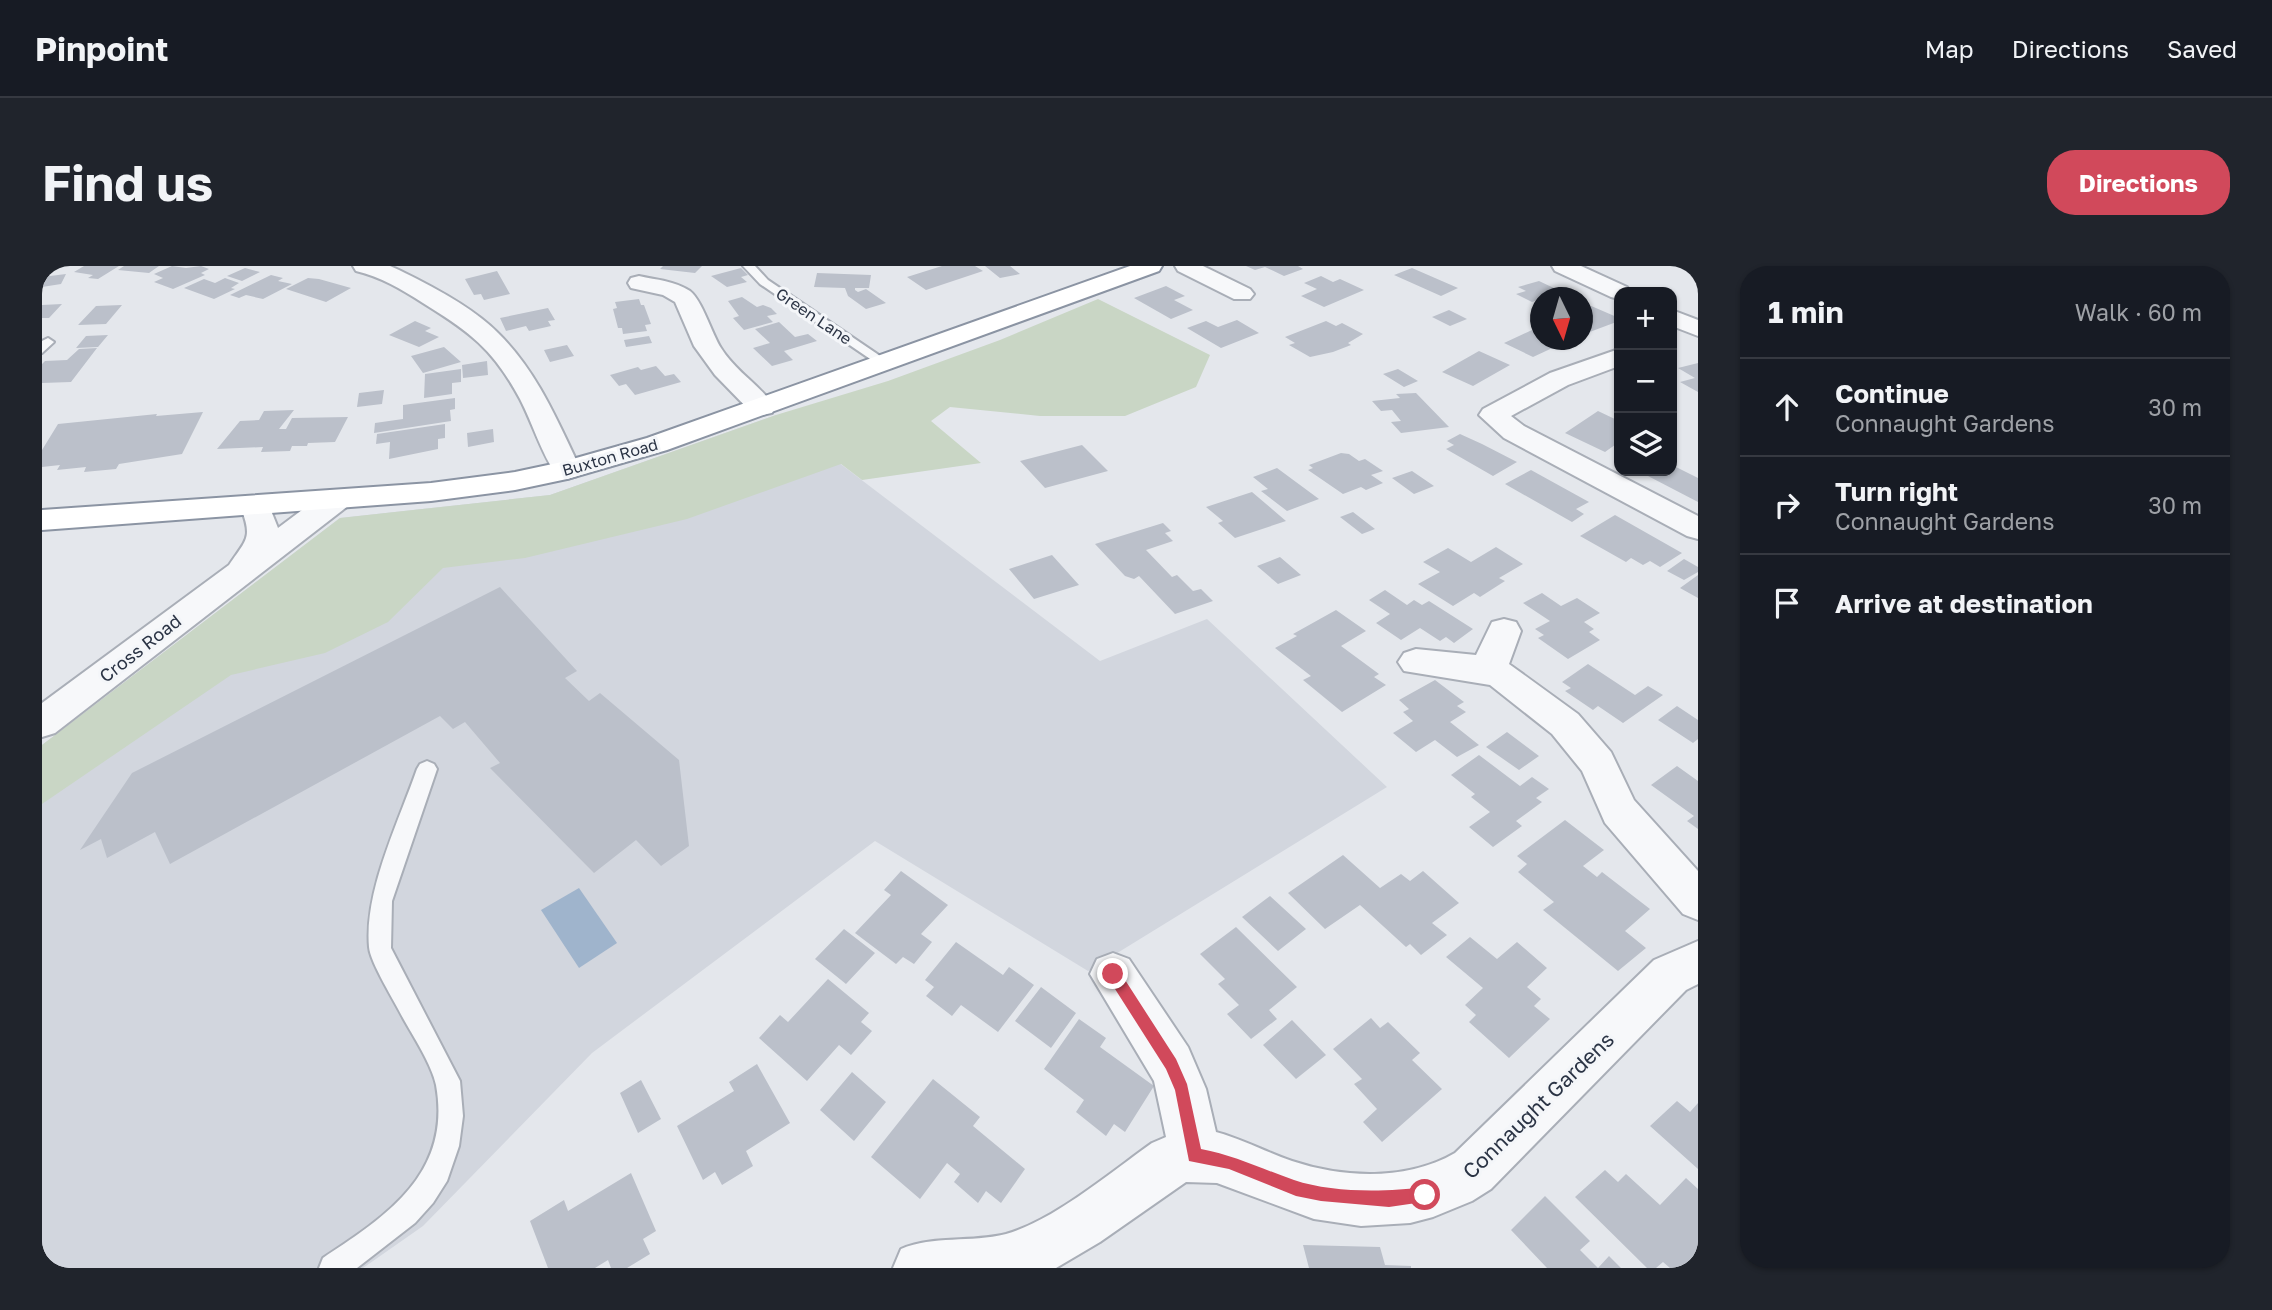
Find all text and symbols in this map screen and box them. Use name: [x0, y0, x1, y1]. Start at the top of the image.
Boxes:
text: Pinpoint: [35, 29, 168, 68]
text: Map: [1925, 34, 1974, 63]
text: Directions: [2012, 34, 2129, 63]
text: Saved: [2167, 34, 2237, 63]
button: Directions: [2047, 150, 2230, 215]
text: Find us: [42, 153, 213, 212]
street label: Green Lane: [772, 283, 856, 349]
north arrow: [1530, 287, 1593, 350]
map controls: [1614, 287, 1677, 476]
button: +: [1614, 287, 1677, 350]
text: 1 min: [1768, 294, 1844, 330]
text: Walk · 60 m: [2075, 298, 2202, 326]
button: −: [1614, 350, 1677, 413]
text: Continue: [1835, 378, 1949, 409]
icon: ahead: [1768, 388, 1806, 426]
text: 30 m: [2148, 393, 2202, 421]
text: Connaught Gardens: [1835, 409, 2054, 437]
button: layers: [1614, 413, 1677, 476]
street label: Buxton Road: [560, 434, 660, 480]
text: Turn right: [1835, 476, 1958, 507]
icon: right: [1768, 486, 1806, 524]
text: 30 m: [2148, 491, 2202, 519]
text: Connaught Gardens: [1835, 507, 2054, 535]
icon: arrive: [1768, 584, 1806, 622]
text: Arrive at destination: [1835, 588, 2093, 619]
street label: Cross Road: [95, 609, 185, 687]
route end: [1097, 958, 1128, 989]
street label: Connaught Gardens: [1457, 1026, 1619, 1184]
route start: [1409, 1179, 1440, 1210]

